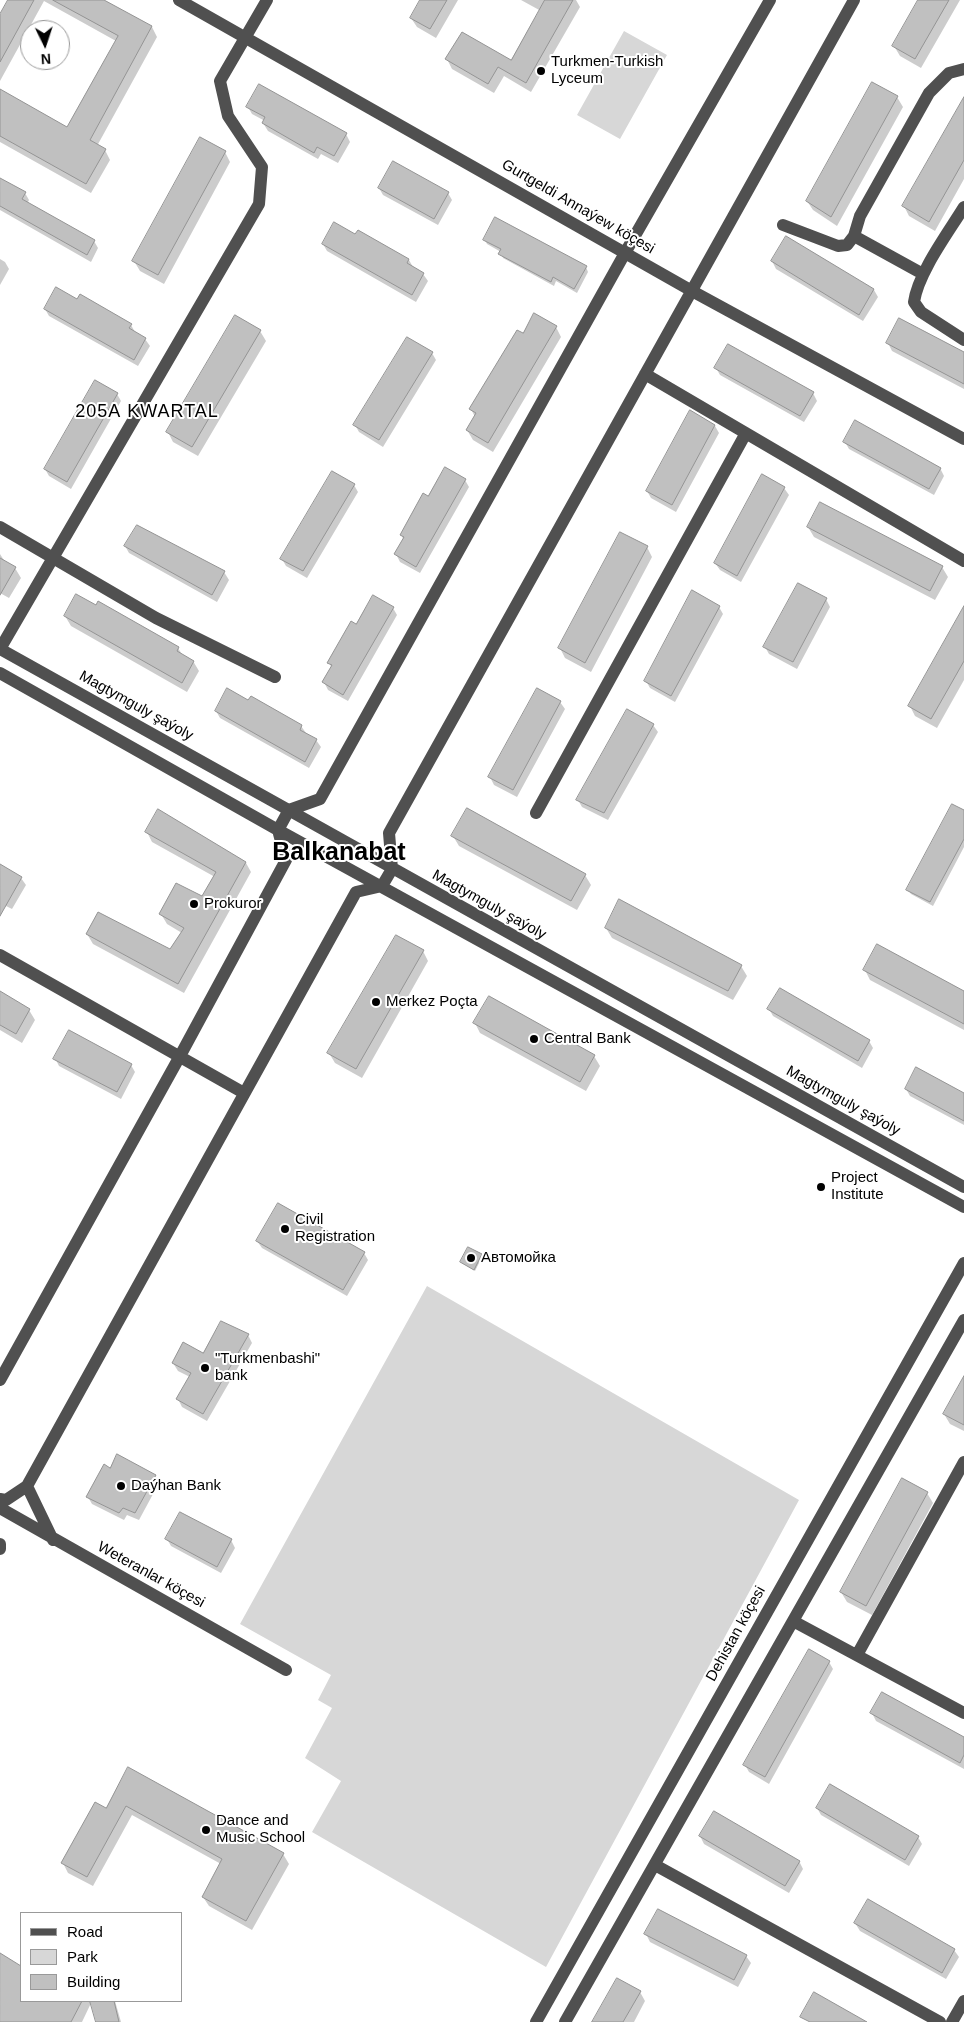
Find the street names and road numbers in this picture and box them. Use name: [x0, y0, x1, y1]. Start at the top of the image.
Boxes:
street label: Gurtgeldi Annaýew köçesi: [498, 156, 658, 258]
street label: Magtymguly şaýoly: [76, 667, 196, 745]
street label: Magtymguly şaýoly: [429, 866, 549, 944]
street label: Magtymguly şaýoly: [783, 1062, 903, 1140]
street label: Weteranlar köçesi: [94, 1538, 208, 1612]
street label: Dehistan köçesi: [702, 1583, 770, 1685]

